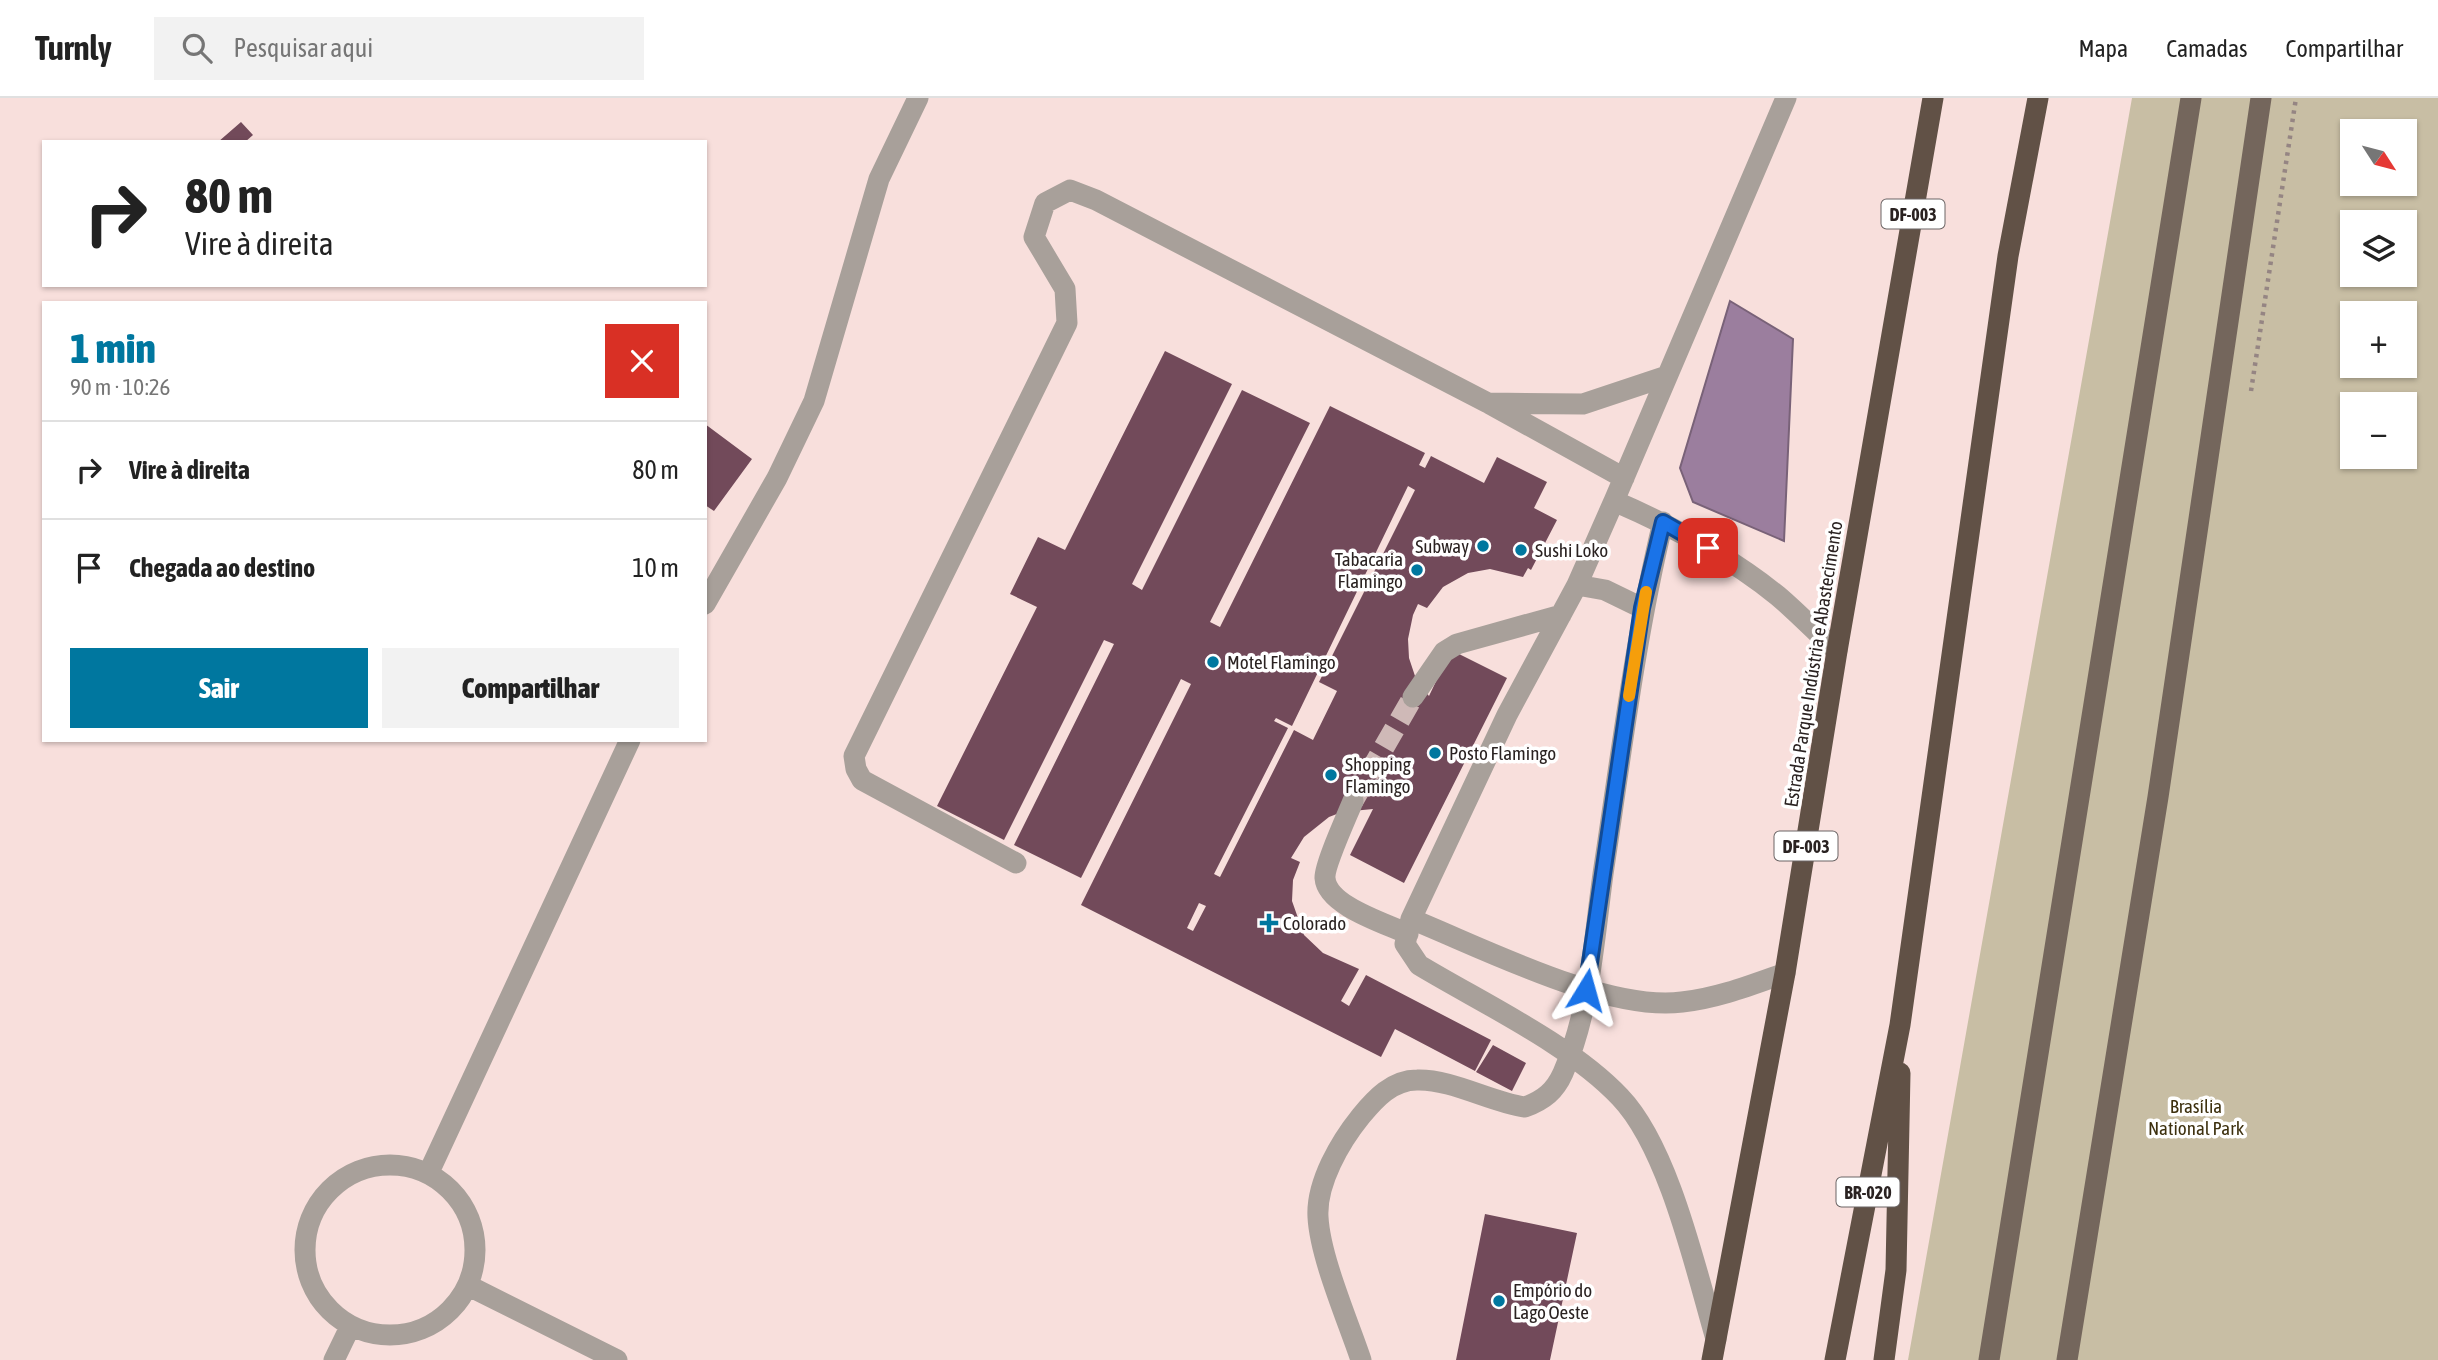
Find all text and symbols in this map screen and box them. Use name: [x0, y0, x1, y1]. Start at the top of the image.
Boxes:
search box: [154, 17, 644, 80]
text: Turnly: [35, 29, 112, 67]
icon: search: [178, 29, 216, 67]
text: Pesquisar aqui: [234, 33, 373, 63]
text: Mapa: [2078, 35, 2128, 62]
text: Camadas: [2166, 35, 2248, 62]
text: Compartilhar: [2286, 35, 2403, 62]
north arrow: [2340, 119, 2417, 196]
map controls: [2340, 119, 2417, 469]
text: 80 m: [185, 167, 273, 223]
icon: right: [70, 168, 161, 259]
road number: DF-003: [1882, 200, 1944, 229]
button: layers: [2340, 210, 2417, 287]
text: Vire à direita: [185, 225, 334, 262]
button: +: [2340, 301, 2417, 378]
text: 1 min: [70, 324, 156, 372]
button: close: [605, 324, 679, 398]
text: 90 m · 10:26: [70, 374, 170, 400]
button: −: [2340, 392, 2417, 469]
icon: right: [70, 451, 108, 489]
text: Vire à direita: [129, 455, 250, 485]
text: 80 m: [632, 455, 679, 485]
pin: [1678, 518, 1738, 578]
street label: Estrada Parque Indústria e Abastecimento: [1779, 519, 1847, 809]
icon: arrive: [1689, 529, 1727, 567]
place label: Subway: [1415, 535, 1469, 557]
marker: Subway: [1475, 538, 1491, 554]
place label: Sushi Loko: [1535, 539, 1608, 561]
marker: Sushi Loko: [1513, 542, 1529, 558]
place label: Tabacaria Flamingo: [1335, 548, 1403, 592]
icon: arrive: [70, 549, 108, 587]
text: Chegada ao destino: [129, 553, 315, 583]
text: 10 m: [632, 553, 679, 583]
marker: Tabacaria Flamingo: [1409, 562, 1425, 578]
button: Sair: [70, 648, 368, 728]
button: Compartilhar: [382, 648, 679, 728]
place label: Motel Flamingo: [1227, 651, 1336, 673]
marker: Motel Flamingo: [1205, 654, 1221, 670]
place label: Posto Flamingo: [1449, 742, 1556, 764]
marker: Posto Flamingo: [1427, 745, 1443, 761]
place label: Shopping Flamingo: [1345, 753, 1412, 797]
marker: Shopping Flamingo: [1323, 767, 1339, 783]
road number: DF-003: [1774, 832, 1838, 860]
place label: Colorado: [1283, 912, 1346, 934]
marker: Colorado: [1261, 915, 1277, 931]
position arrow: [1549, 953, 1623, 1027]
park label: Brasília National Park: [2148, 1095, 2245, 1139]
road number: BR-020: [1836, 1177, 1899, 1206]
place label: Empório do Lago Oeste: [1513, 1279, 1592, 1323]
marker: Empório do Lago Oeste: [1491, 1293, 1507, 1309]

